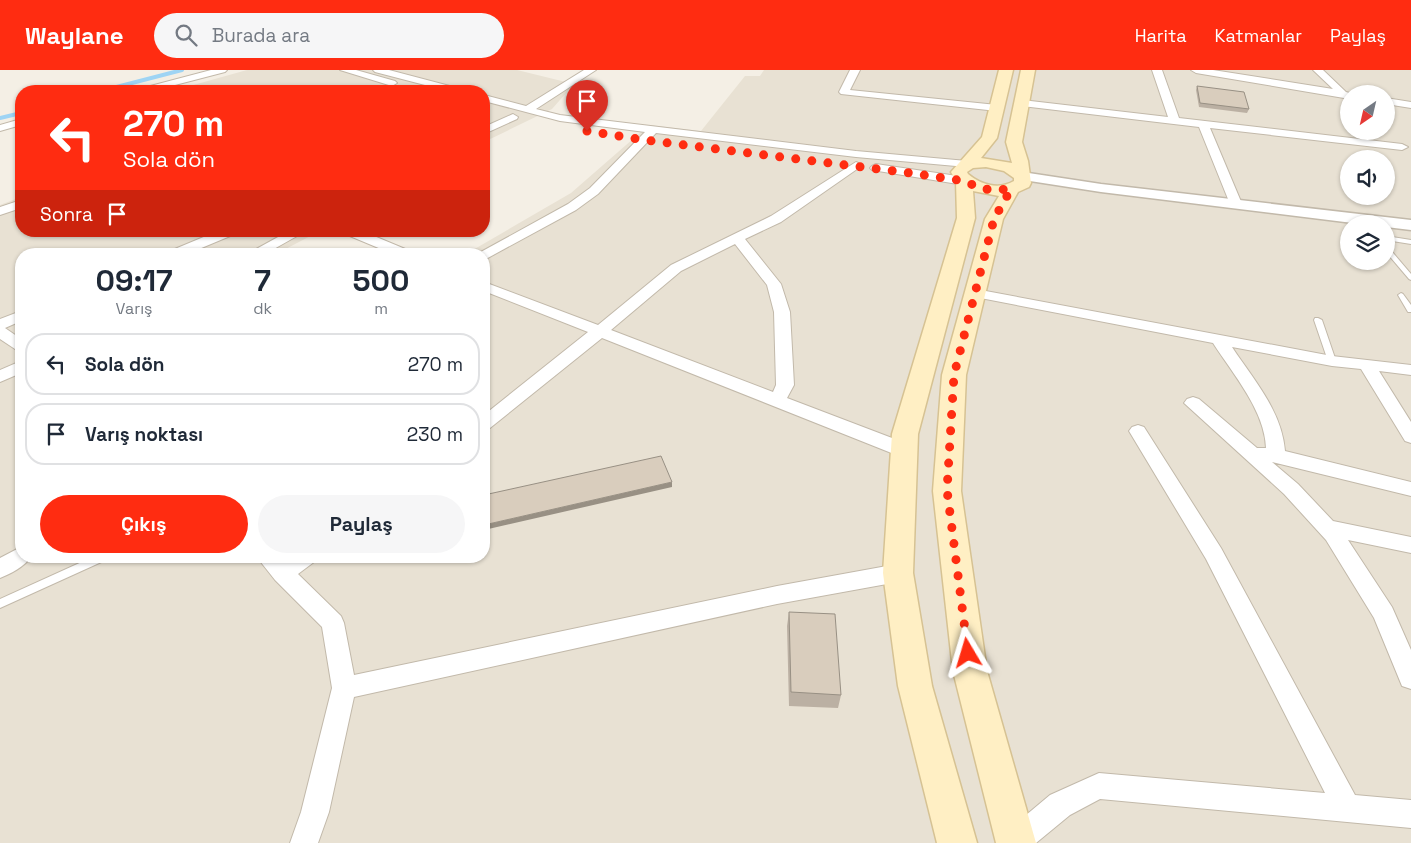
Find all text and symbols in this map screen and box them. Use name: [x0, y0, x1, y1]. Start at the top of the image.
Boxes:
search box: [154, 13, 504, 58]
text: Waylane: [25, 20, 124, 51]
icon: search: [172, 21, 200, 49]
text: Burada ara: [212, 23, 310, 48]
text: Harita: [1135, 24, 1187, 47]
text: Katmanlar: [1215, 24, 1302, 47]
text: Paylaş: [1330, 24, 1386, 47]
pin: [566, 80, 608, 131]
north arrow: [1340, 85, 1395, 140]
map controls: [1340, 85, 1395, 270]
icon: arrive: [573, 87, 601, 115]
text: 270 m: [123, 102, 224, 146]
icon: left: [40, 105, 105, 170]
text: Sola dön: [123, 145, 215, 173]
button: sound: [1340, 150, 1395, 205]
icon: arrive: [103, 200, 131, 228]
text: Sonra: [40, 202, 93, 227]
button: layers: [1340, 215, 1395, 270]
text: 09:17: [96, 261, 173, 300]
text: 7: [254, 261, 271, 300]
text: 500: [353, 261, 409, 300]
text: Varış: [116, 298, 153, 319]
text: dk: [253, 298, 272, 319]
text: m: [374, 298, 388, 319]
icon: left: [42, 350, 70, 378]
text: Sola dön: [85, 352, 164, 377]
text: 270 m: [408, 352, 463, 377]
icon: arrive: [42, 420, 70, 448]
text: Varış noktası: [85, 422, 203, 447]
text: 230 m: [407, 422, 463, 447]
button: Çıkış: [40, 495, 248, 553]
button: Paylaş: [258, 495, 465, 553]
position arrow: [941, 626, 993, 678]

